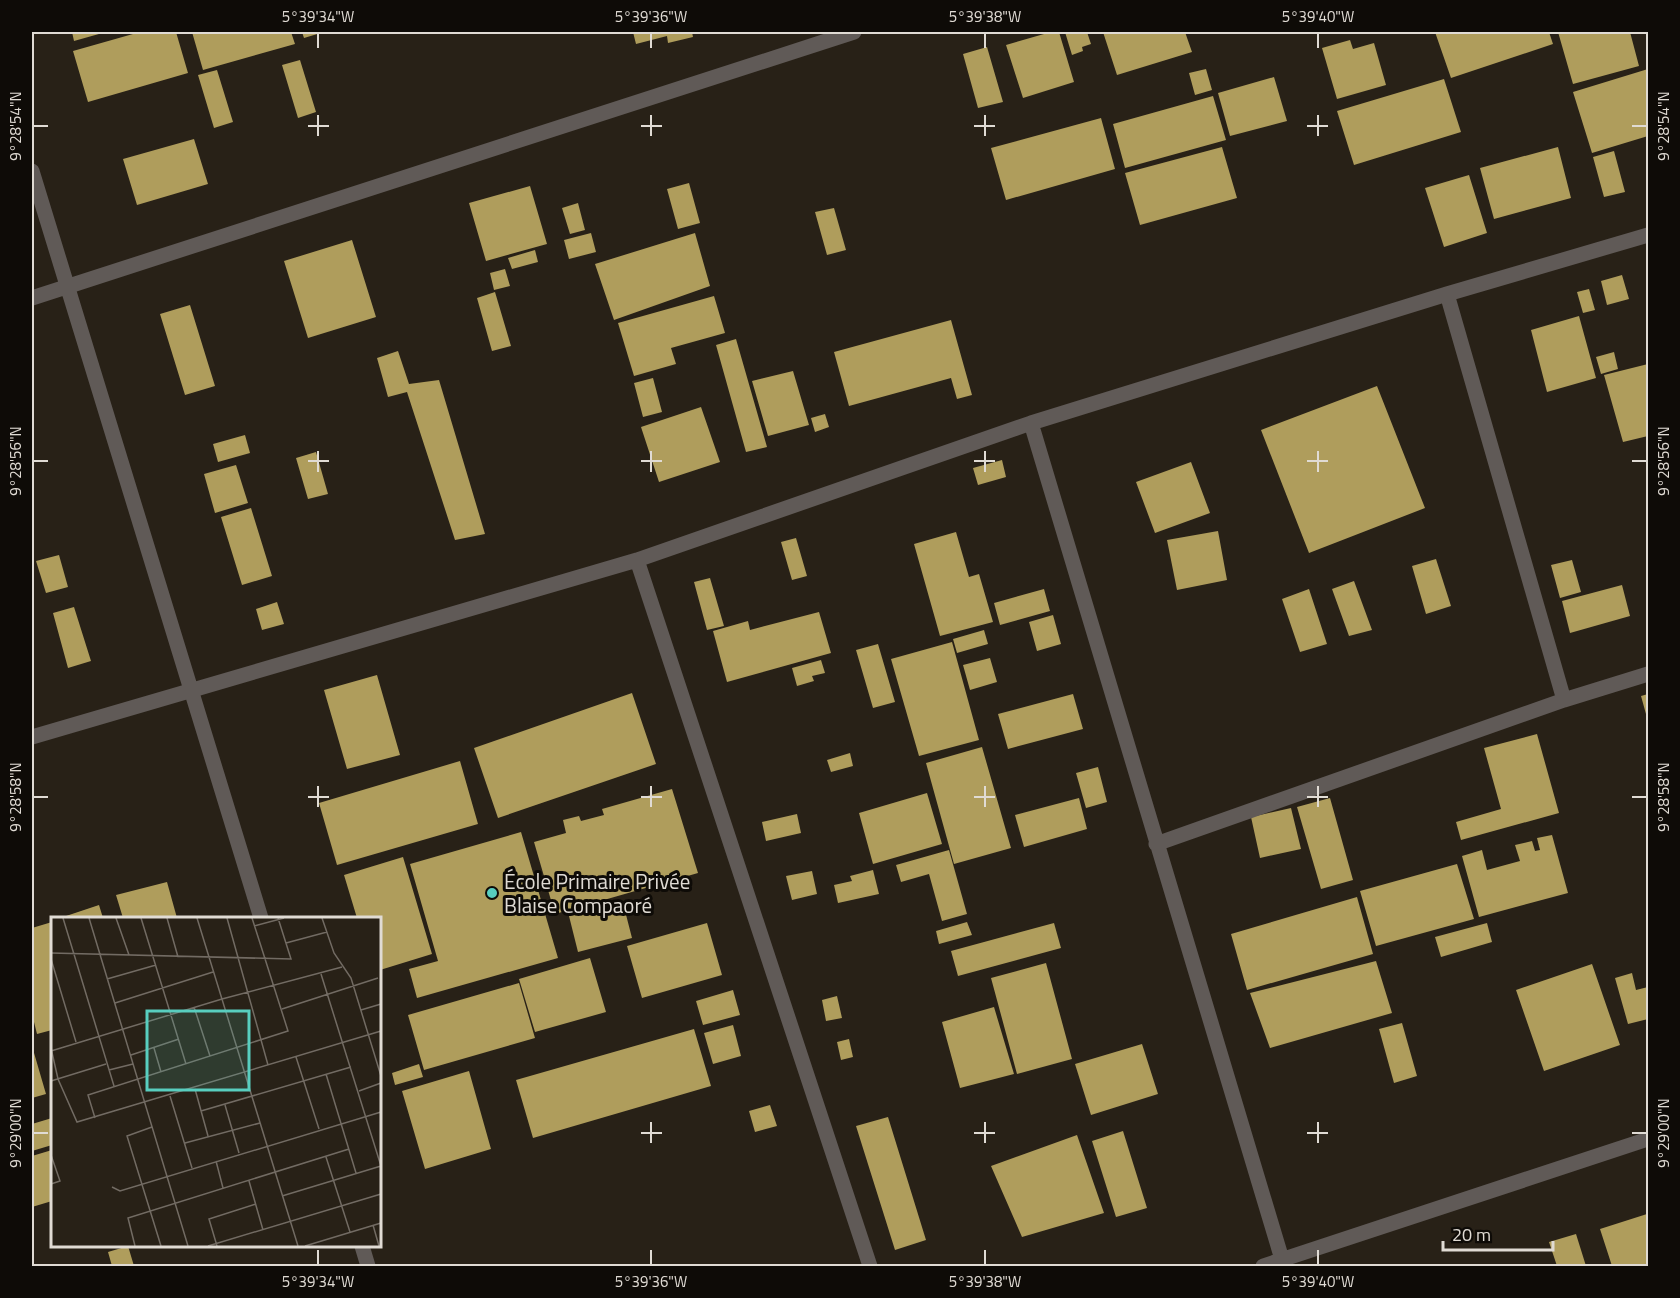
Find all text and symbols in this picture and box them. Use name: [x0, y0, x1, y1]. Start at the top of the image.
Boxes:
text: 5°39'34"W: [282, 5, 354, 28]
text: 5°39'36"W: [615, 5, 687, 28]
text: 5°39'38"W: [949, 5, 1021, 28]
text: 5°39'40"W: [1282, 5, 1354, 28]
text: 9°28'54"N: [4, 91, 27, 161]
text: 9°28'54"N: [1652, 91, 1675, 161]
text: 9°28'56"N: [4, 426, 27, 496]
text: 9°28'56"N: [1652, 426, 1675, 496]
text: 9°28'58"N: [4, 762, 27, 832]
text: 9°28'58"N: [1652, 762, 1675, 832]
place label: École Primaire Privée Blaise Compaoré: [504, 865, 690, 921]
marker: École Primaire Privée Blaise Compaoré: [485, 886, 499, 900]
inset map: [51, 917, 381, 1247]
text: 9°29'00"N: [4, 1098, 27, 1168]
text: 9°29'00"N: [1652, 1098, 1675, 1168]
scale bar: [1443, 1214, 1552, 1252]
text: 20 m: [1452, 1221, 1491, 1248]
text: 5°39'34"W: [282, 1270, 354, 1293]
text: 5°39'36"W: [615, 1270, 687, 1293]
text: 5°39'38"W: [949, 1270, 1021, 1293]
text: 5°39'40"W: [1282, 1270, 1354, 1293]

